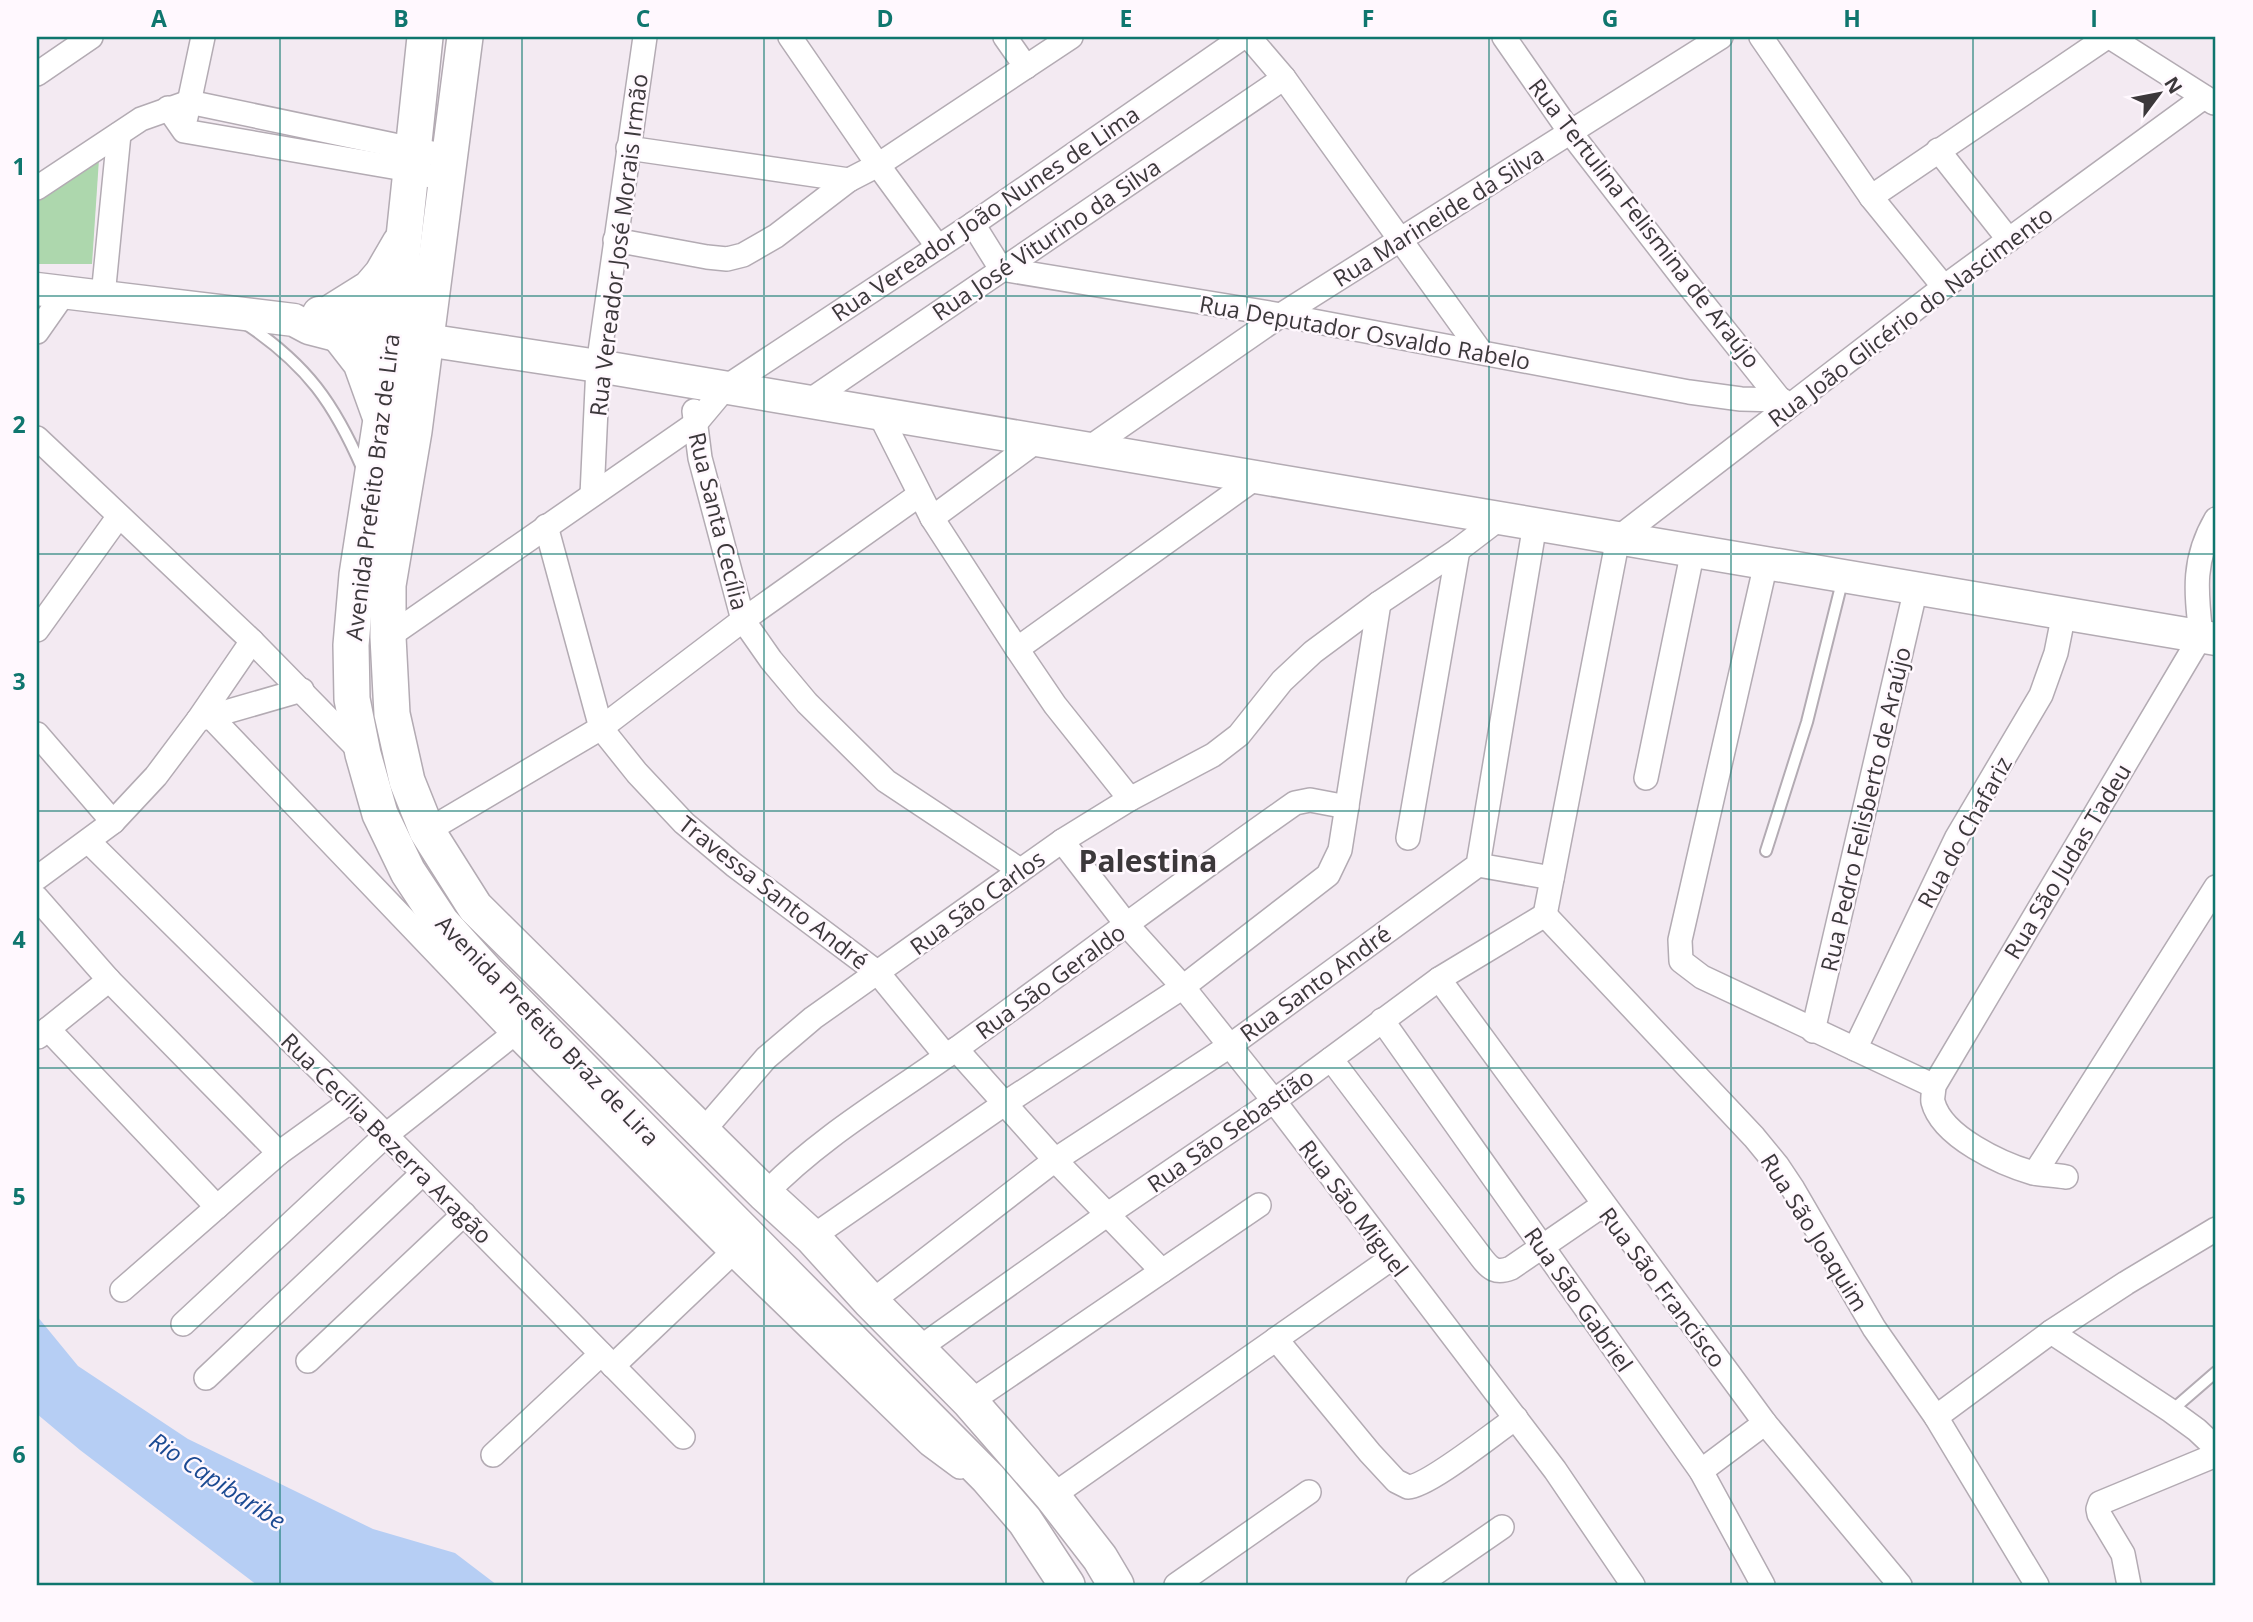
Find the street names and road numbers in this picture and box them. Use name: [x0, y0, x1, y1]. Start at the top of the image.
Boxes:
street label: Rua Tertulina Felismina de Araújo: [1522, 71, 1768, 375]
street label: Rua Vereador José Morais Irmão: [581, 72, 655, 418]
street label: Rua Vereador João Nunes de Lima: [825, 98, 1145, 328]
street label: Rua Marineide da Silva: [1327, 138, 1549, 294]
street label: Rua José Viturino da Silva: [925, 150, 1167, 328]
street label: Rua João Glicério do Nascimento: [1761, 198, 2059, 434]
street label: Rua Deputador Osvaldo Rabelo: [1197, 287, 1533, 377]
street label: Avenida Prefeito Braz de Lira: [337, 332, 407, 642]
street label: Rua Santa Cecília: [681, 429, 757, 613]
street label: Rua Pedro Felisberto de Araújo: [1812, 644, 1918, 974]
street label: Rua do Chafariz: [1909, 750, 2019, 914]
street label: Rua São Judas Tadeu: [1996, 757, 2138, 965]
street label: Travessa Santo André: [673, 808, 875, 976]
street label: Rua São Carlos: [903, 842, 1051, 962]
street label: Avenida Prefeito Braz de Lira: [429, 908, 667, 1152]
street label: Rua São Geraldo: [969, 916, 1131, 1046]
street label: Rua Santo André: [1233, 917, 1397, 1049]
street label: Rua Cecília Bezerra Aragão: [274, 1025, 500, 1251]
street label: Rua São Sebastião: [1140, 1061, 1320, 1199]
street label: Rua São Miguel: [1292, 1133, 1416, 1283]
street label: Rua São Joaquim: [1754, 1147, 1876, 1317]
street label: Rua São Francisco: [1592, 1200, 1734, 1374]
street label: Rua São Gabriel: [1517, 1220, 1641, 1378]

